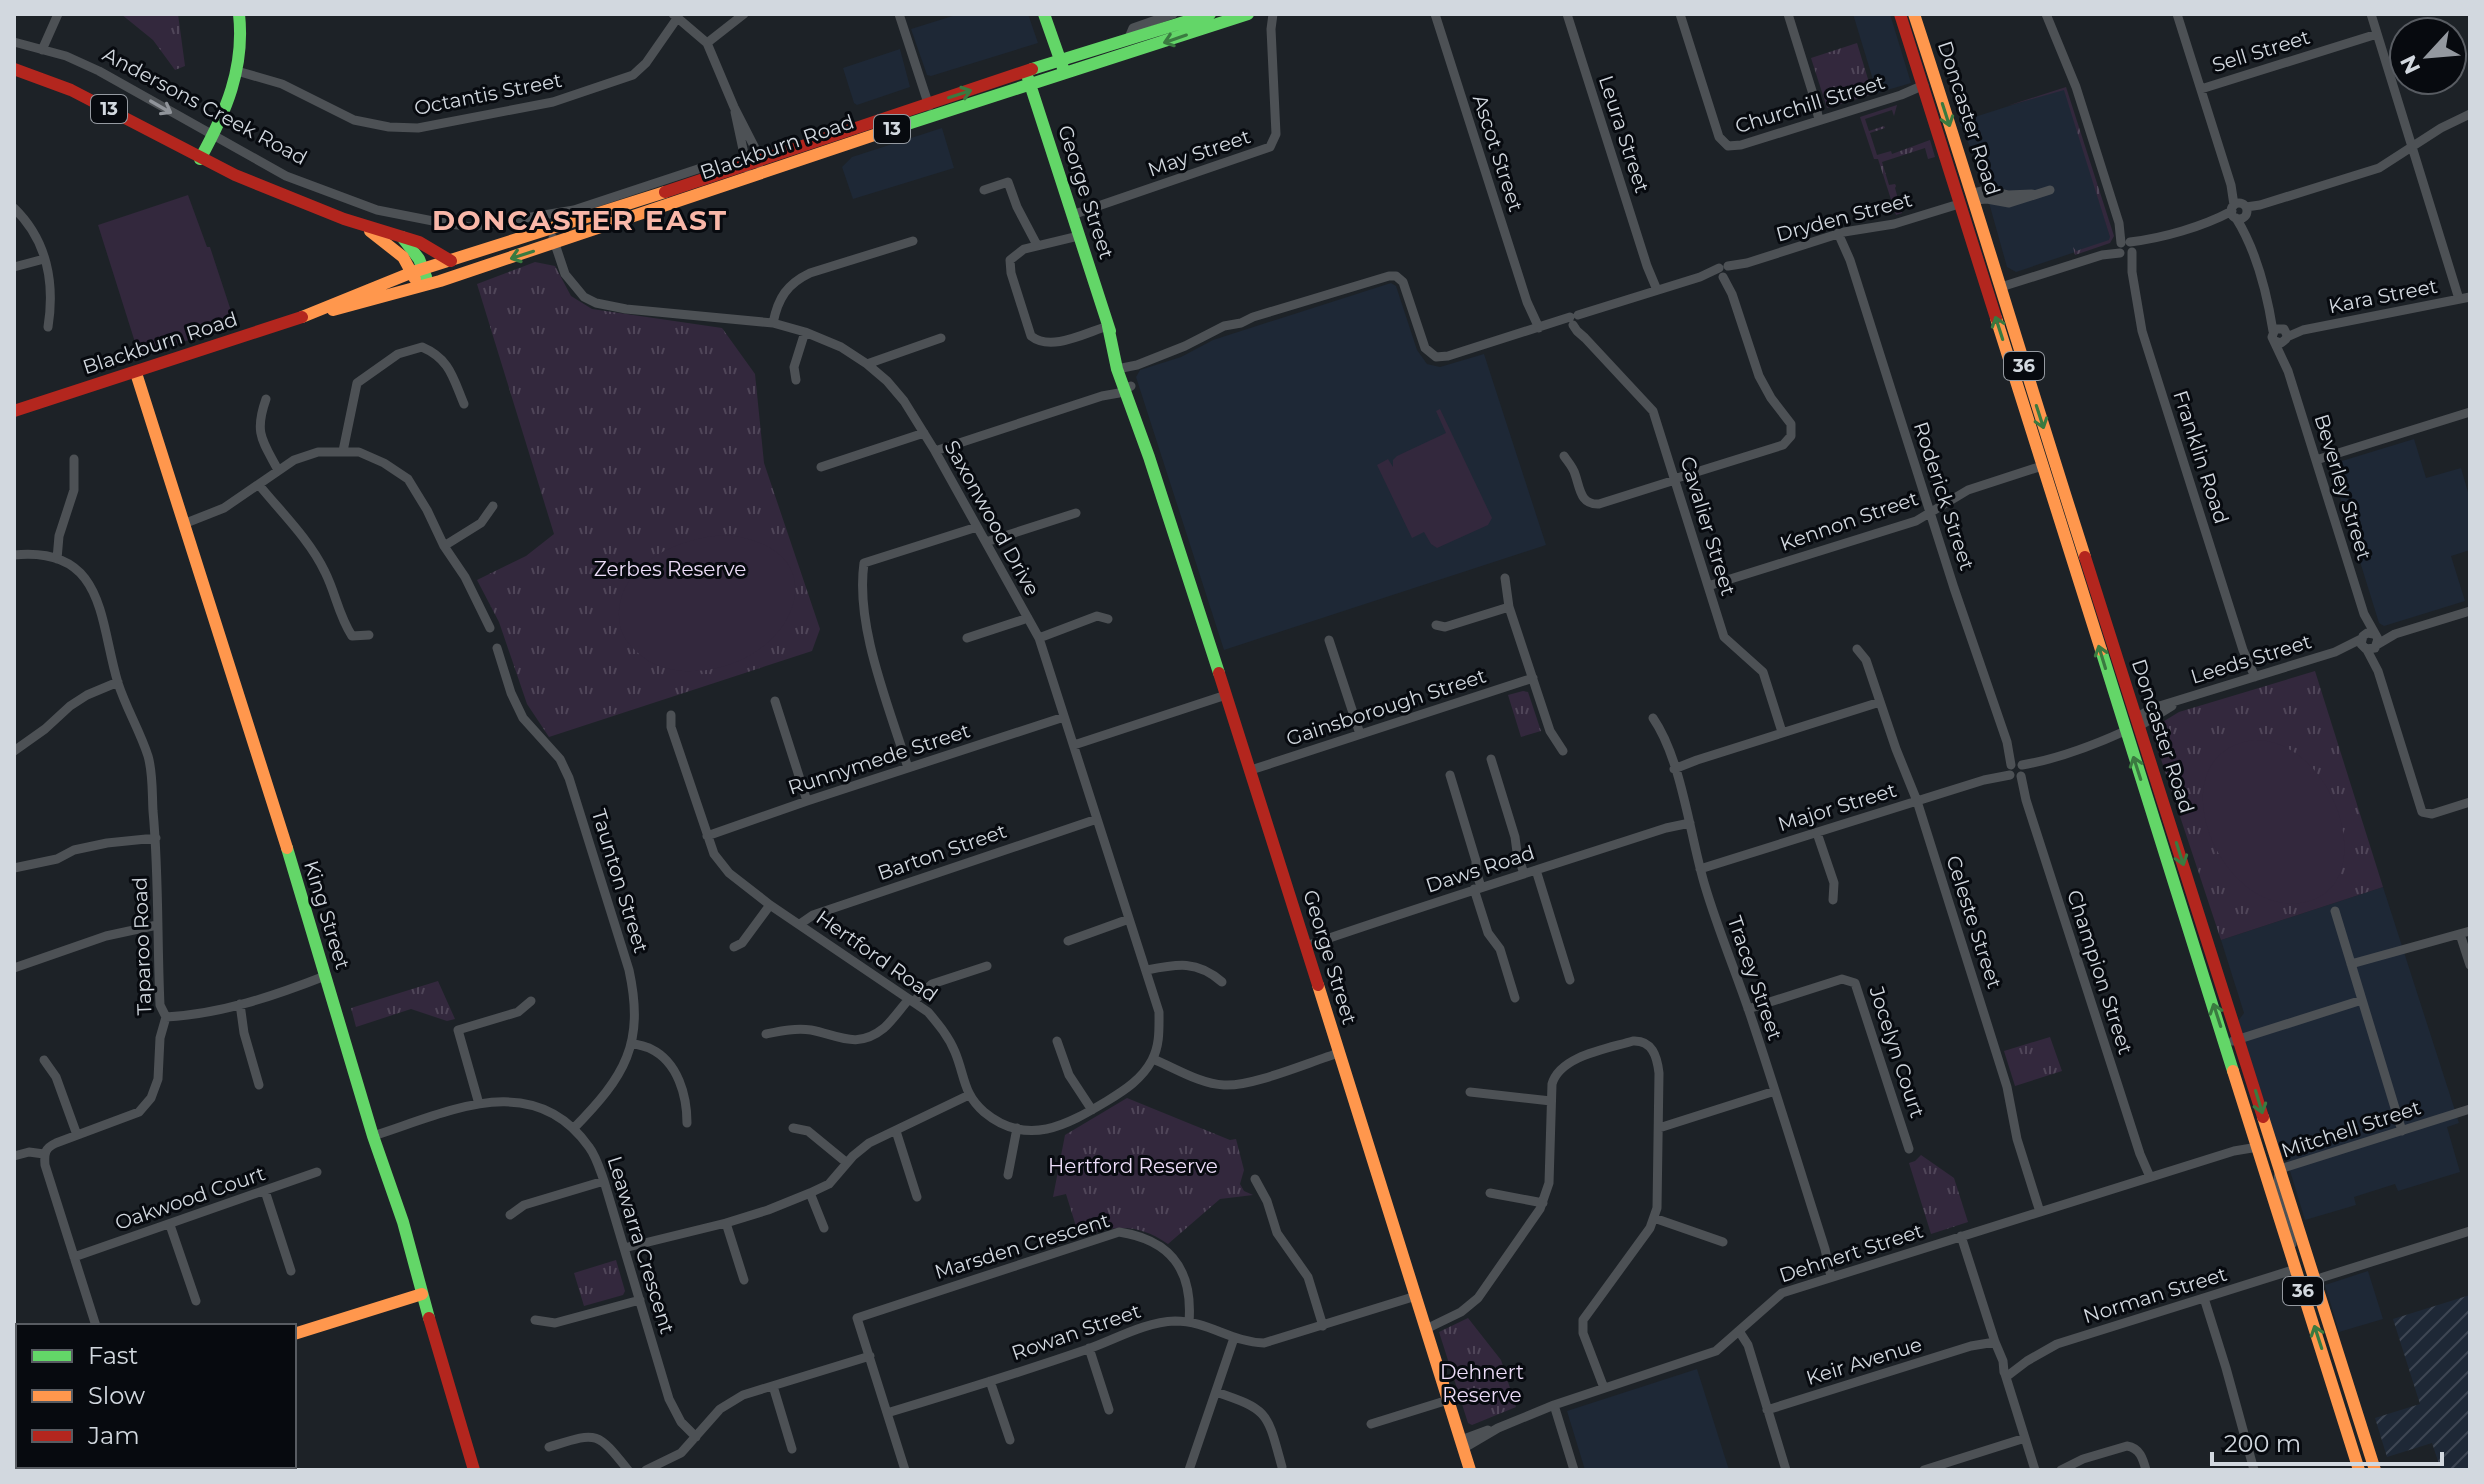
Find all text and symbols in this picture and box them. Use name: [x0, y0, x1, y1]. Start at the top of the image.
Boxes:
north arrow: [2388, 16, 2468, 96]
street label: Sell Street: [2209, 25, 2313, 77]
one-way arrow: [1162, 32, 1187, 47]
street label: Doncaster Road: [1933, 38, 2005, 198]
street label: Andersons Creek Road: [99, 42, 311, 170]
text: N: [2394, 51, 2427, 78]
street label: Octantis Street: [412, 68, 564, 120]
street label: Churchill Street: [1732, 70, 1888, 138]
street label: Leura Street: [1594, 72, 1654, 196]
one-way arrow: [947, 85, 972, 100]
street label: Ascot Street: [1468, 92, 1528, 214]
road number: 13: [91, 95, 127, 123]
one-way arrow: [149, 99, 172, 115]
one-way arrow: [1940, 102, 1954, 127]
street label: Blackburn Road: [697, 109, 857, 185]
road number: 13: [874, 115, 910, 143]
street label: George Street: [1053, 122, 1119, 262]
street label: May Street: [1144, 124, 1254, 182]
street label: Dryden Street: [1773, 187, 1915, 247]
district label: DONCASTER EAST: [432, 203, 728, 237]
one-way arrow: [509, 248, 534, 263]
street label: Kara Street: [2326, 274, 2440, 318]
street label: Blackburn Road: [80, 307, 240, 379]
one-way arrow: [1991, 316, 2006, 342]
road number: 36: [2004, 352, 2044, 380]
street label: Franklin Road: [2168, 387, 2234, 527]
one-way arrow: [2033, 403, 2048, 429]
street label: Beverley Street: [2309, 411, 2377, 563]
street label: Roderick Street: [1909, 419, 1979, 573]
street label: Saxonwood Drive: [939, 436, 1045, 600]
street label: Cavalier Street: [1675, 453, 1741, 599]
street label: Kennon Street: [1777, 486, 1921, 556]
park label: Zerbes Reserve: [594, 557, 746, 581]
street label: Leeds Street: [2188, 629, 2314, 689]
one-way arrow: [2094, 644, 2109, 670]
street label: Doncaster Road: [2127, 656, 2199, 816]
street label: Gainsborough Street: [1283, 663, 1489, 751]
street label: Runnymede Street: [785, 718, 973, 800]
one-way arrow: [2129, 756, 2143, 781]
street label: Major Street: [1775, 778, 1899, 836]
street label: Taunton Street: [587, 806, 653, 956]
street label: Barton Street: [874, 819, 1010, 885]
street label: Daws Road: [1423, 840, 1537, 898]
one-way arrow: [2173, 841, 2188, 866]
street label: Celeste Street: [1941, 852, 2007, 992]
street label: King Street: [299, 858, 355, 972]
street label: Taparoo Road: [128, 876, 156, 1016]
street label: George Street: [1298, 887, 1362, 1027]
street label: Champion Street: [2062, 887, 2138, 1057]
street label: Hertford Road: [812, 905, 942, 1007]
street label: Tracey Street: [1723, 913, 1787, 1043]
street label: Jocelyn Court: [1864, 982, 1930, 1121]
one-way arrow: [2209, 1003, 2224, 1029]
one-way arrow: [2252, 1088, 2267, 1114]
street label: Mitchell Street: [2278, 1095, 2424, 1163]
street label: Leawarra Crescent: [603, 1153, 679, 1337]
park label: Hertford Reserve: [1048, 1154, 1218, 1178]
street label: Oakwood Court: [112, 1161, 268, 1235]
street label: Marsden Crescent: [932, 1208, 1112, 1284]
street label: Dehnert Street: [1776, 1218, 1926, 1288]
street label: Norman Street: [2080, 1262, 2230, 1328]
road number: 36: [2283, 1277, 2323, 1305]
street label: Rowan Street: [1008, 1299, 1144, 1365]
legend: [16, 1324, 296, 1468]
one-way arrow: [2309, 1324, 2324, 1349]
street label: Keir Avenue: [1803, 1332, 1925, 1390]
text: Fast: [88, 1341, 139, 1370]
park label: Dehnert Reserve: [1440, 1360, 1524, 1407]
text: Slow: [88, 1381, 145, 1410]
scale bar: [2212, 1416, 2442, 1466]
text: Jam: [87, 1421, 140, 1450]
text: 200 m: [2224, 1429, 2301, 1458]

